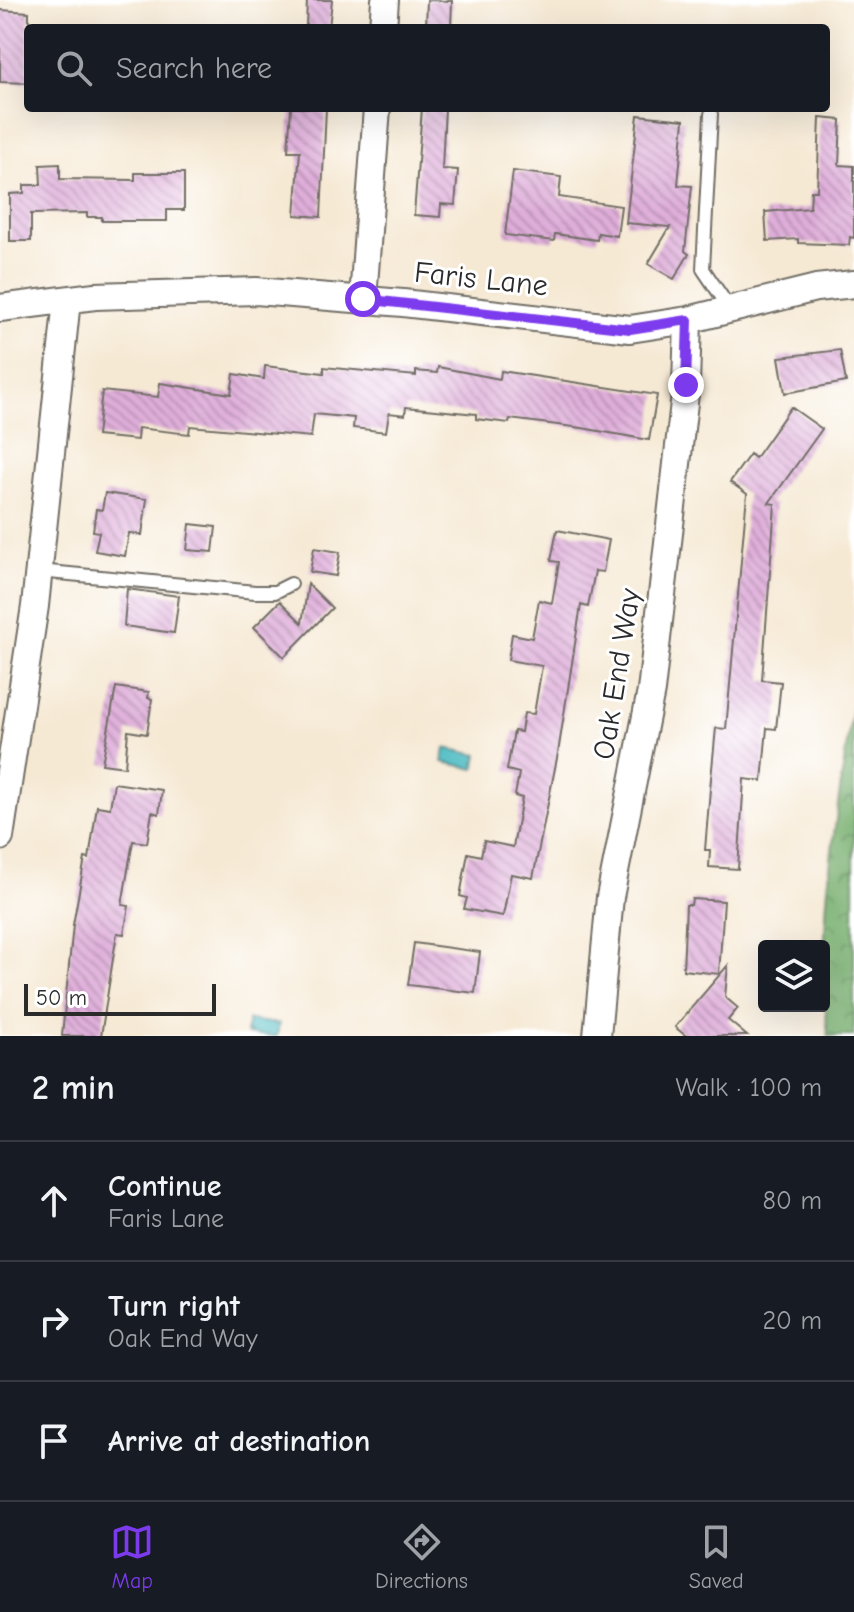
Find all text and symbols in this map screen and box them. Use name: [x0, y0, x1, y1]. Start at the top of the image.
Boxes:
search box: [24, 24, 830, 112]
icon: search: [52, 46, 96, 90]
text: Search here: [116, 51, 272, 86]
street label: Faris Lane: [413, 255, 549, 303]
route start: [345, 281, 381, 317]
route end: [668, 367, 704, 403]
street label: Oak End Way: [586, 585, 648, 762]
map controls: [758, 940, 830, 1012]
button: layers: [758, 940, 830, 1012]
scale bar: [24, 980, 216, 1016]
text: 50 m: [36, 985, 87, 1011]
text: 2 min: [32, 1068, 115, 1108]
text: Walk · 100 m: [675, 1073, 822, 1103]
text: Continue: [108, 1169, 222, 1204]
icon: ahead: [32, 1179, 76, 1223]
text: 80 m: [763, 1186, 822, 1216]
text: Faris Lane: [108, 1204, 224, 1234]
text: Turn right: [108, 1289, 240, 1324]
icon: right: [32, 1299, 76, 1343]
text: 20 m: [762, 1306, 822, 1336]
text: Oak End Way: [108, 1324, 258, 1354]
icon: arrive: [32, 1419, 76, 1463]
text: Arrive at destination: [108, 1424, 370, 1459]
tab: Map: [110, 1520, 154, 1594]
tab: Directions: [375, 1520, 468, 1594]
tab: Saved: [689, 1520, 744, 1594]

